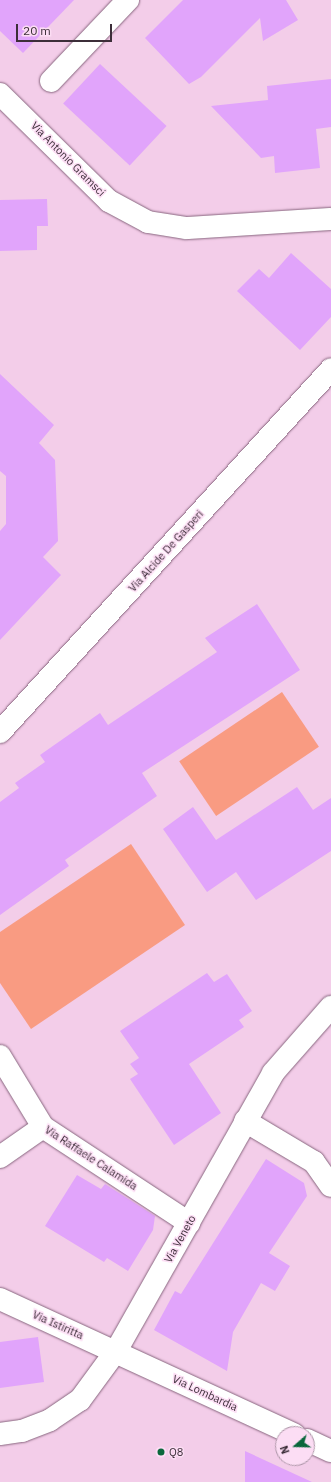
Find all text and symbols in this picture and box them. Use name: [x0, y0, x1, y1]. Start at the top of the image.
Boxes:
scale bar: [18, 16, 114, 42]
text: 20 m: [23, 23, 51, 38]
street label: Via Antonio Gramsci: [28, 119, 108, 199]
street label: Via Alcide De Gasperi: [126, 507, 206, 595]
street label: Via Raffaele Calamida: [42, 1123, 140, 1193]
street label: Via Veneto: [161, 1213, 199, 1265]
street label: Via Istiritta: [30, 1308, 86, 1342]
street label: Via Lombardia: [170, 1372, 240, 1414]
north arrow: [275, 1426, 315, 1466]
text: N: [277, 1444, 293, 1456]
place label: Q8: [169, 1445, 183, 1459]
marker: Q8: [156, 1447, 166, 1457]

